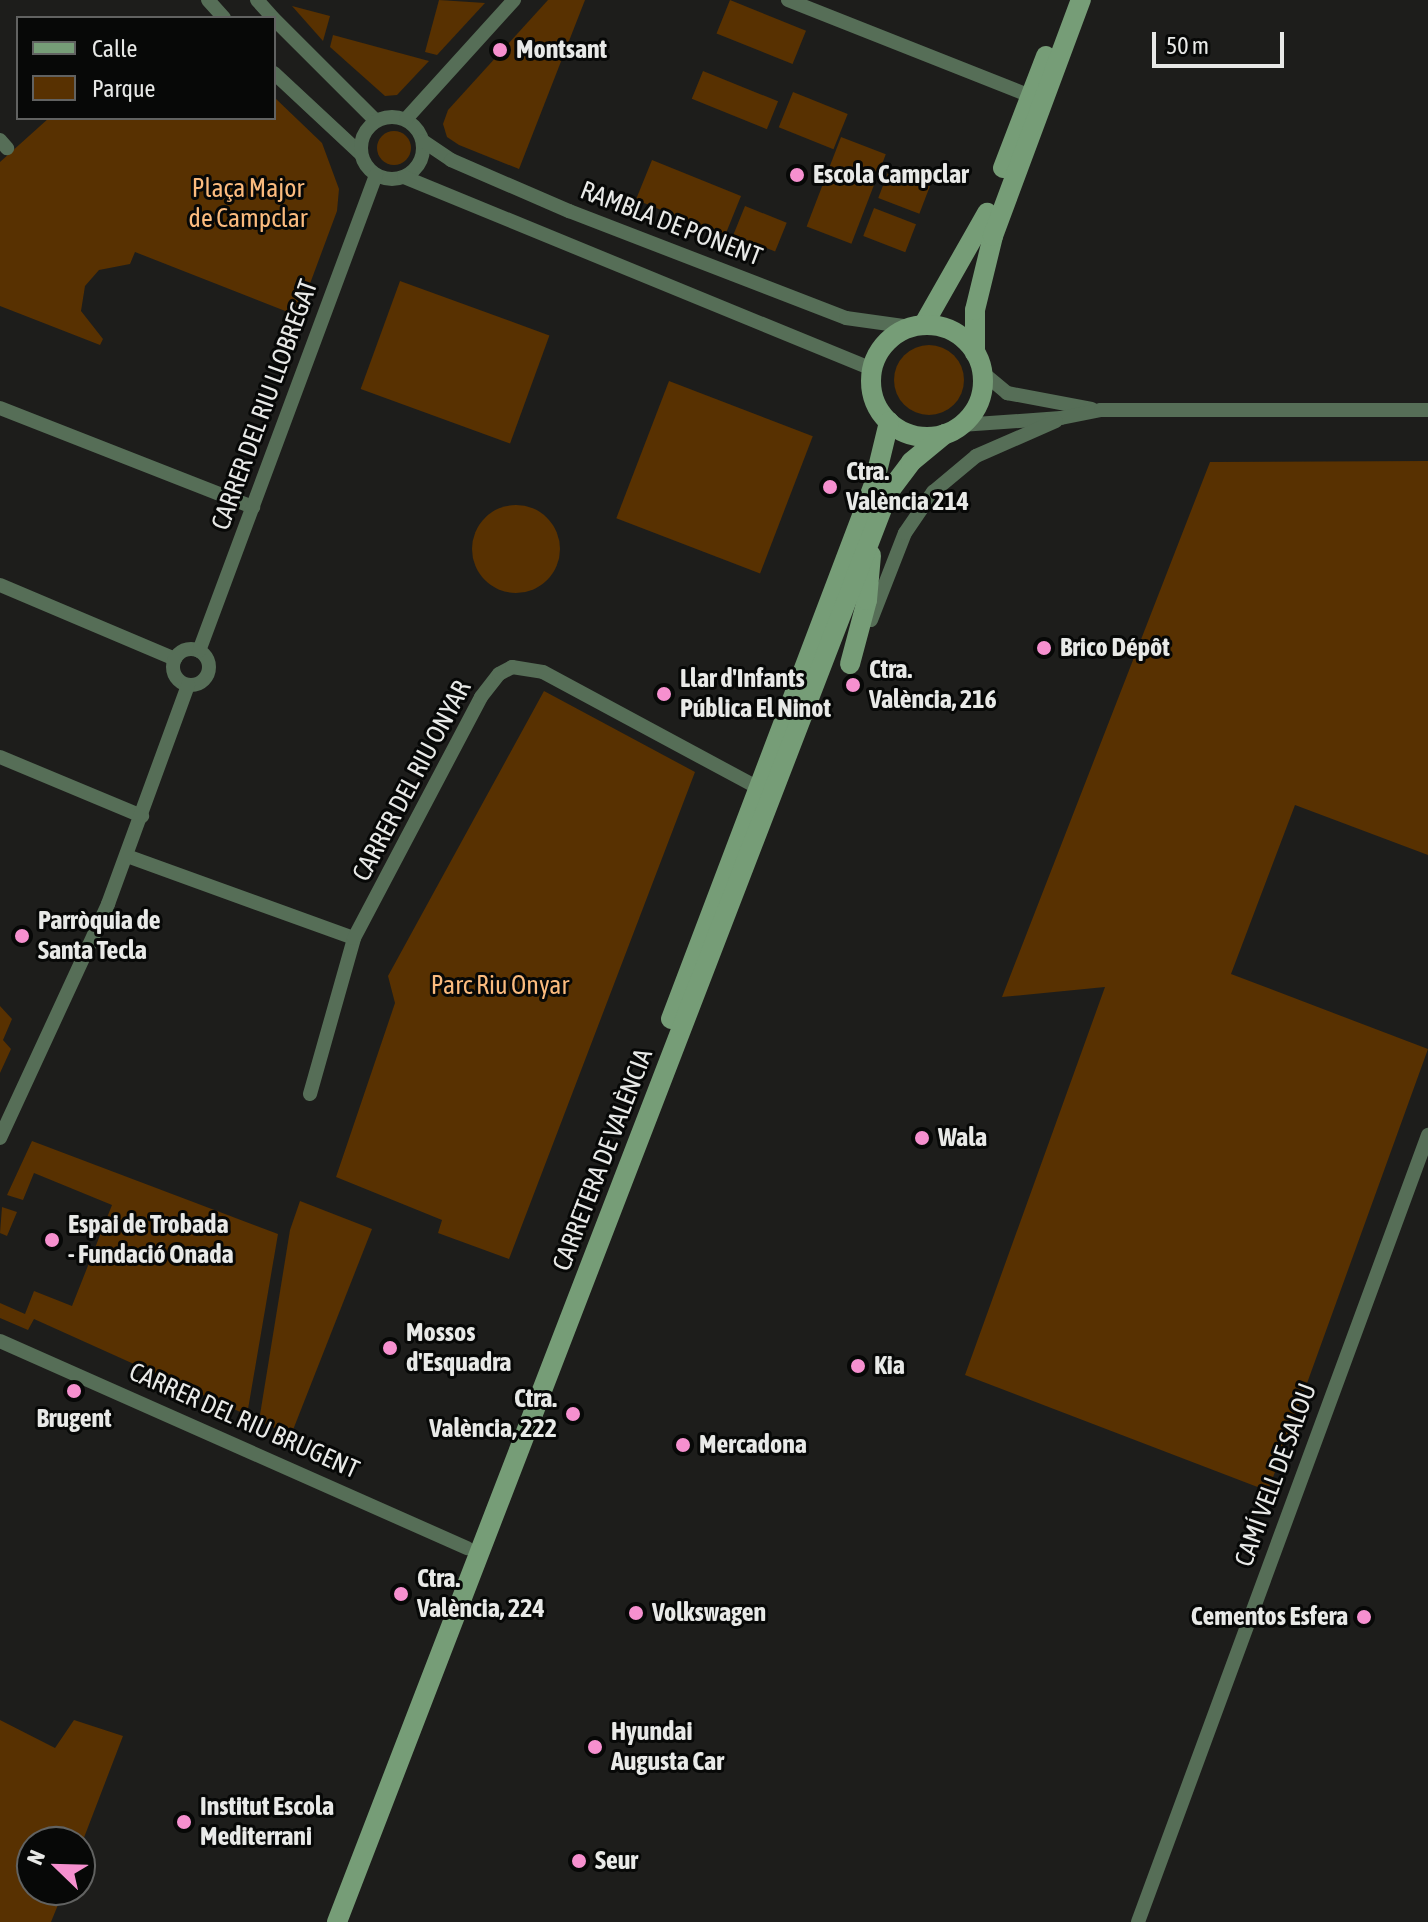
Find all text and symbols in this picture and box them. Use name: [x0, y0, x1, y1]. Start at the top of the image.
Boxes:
legend: [16, 16, 276, 120]
scale bar: [1156, 16, 1288, 66]
text: 50 m: [1166, 32, 1209, 59]
place label: Montsant: [516, 34, 607, 66]
text: Calle: [92, 35, 137, 62]
marker: Montsant: [491, 41, 509, 59]
text: Parque: [92, 75, 155, 102]
place label: Escola Campclar: [813, 159, 969, 191]
marker: Escola Campclar: [788, 166, 806, 184]
park label: Plaça Major de Campclar: [189, 173, 307, 234]
street label: RAMBLA DE PONENT: [576, 175, 766, 273]
street label: CARRER DEL RIU LLOBREGAT: [205, 276, 325, 534]
place label: Ctra. València 214: [846, 456, 969, 518]
marker: Ctra. València 214: [821, 478, 839, 496]
place label: Brico Dépôt: [1060, 632, 1170, 664]
marker: Brico Dépôt: [1035, 639, 1053, 657]
place label: Ctra. València, 216: [869, 654, 997, 716]
place label: Llar d'Infants Pública El Ninot: [680, 663, 831, 724]
street label: CARRER DEL RIU ONYAR: [346, 675, 478, 887]
marker: Ctra. València, 216: [844, 676, 862, 694]
marker: Llar d'Infants Pública El Ninot: [655, 685, 673, 703]
place label: Parròquia de Santa Tecla: [38, 905, 161, 966]
marker: Parròquia de Santa Tecla: [13, 927, 31, 945]
park label: Parc Riu Onyar: [431, 970, 569, 1002]
street label: CARRETERA DE VALÈNCIA: [546, 1045, 660, 1275]
place label: Wala: [938, 1122, 987, 1154]
marker: Wala: [913, 1129, 931, 1147]
place label: Espai de Trobada - Fundació Onada: [68, 1209, 234, 1270]
marker: Espai de Trobada - Fundació Onada: [43, 1231, 61, 1249]
place label: Mossos d'Esquadra: [406, 1317, 511, 1378]
marker: Mossos d'Esquadra: [381, 1339, 399, 1357]
place label: Kia: [874, 1350, 905, 1382]
street label: CARRER DEL RIU BRUGENT: [124, 1356, 364, 1486]
marker: Kia: [849, 1357, 867, 1375]
street label: CAMÍ VELL DE SALOU: [1228, 1379, 1324, 1571]
marker: Brugent: [65, 1382, 83, 1400]
place label: Ctra. València, 222: [429, 1383, 557, 1444]
place label: Brugent: [36, 1403, 112, 1435]
marker: Ctra. València, 222: [564, 1405, 582, 1423]
place label: Mercadona: [699, 1429, 807, 1461]
marker: Mercadona: [674, 1436, 692, 1454]
place label: Ctra. València, 224: [417, 1563, 545, 1624]
marker: Ctra. València, 224: [392, 1585, 410, 1603]
place label: Volkswagen: [652, 1597, 766, 1629]
place label: Cementos Esfera: [1191, 1601, 1348, 1633]
marker: Volkswagen: [627, 1604, 645, 1622]
marker: Cementos Esfera: [1355, 1608, 1373, 1626]
place label: Hyundai Augusta Car: [611, 1716, 724, 1778]
marker: Hyundai Augusta Car: [586, 1738, 604, 1756]
place label: Institut Escola Mediterrani: [200, 1791, 334, 1852]
marker: Institut Escola Mediterrani: [175, 1813, 193, 1831]
north arrow: [16, 1826, 96, 1906]
place label: Seur: [595, 1845, 638, 1877]
text: N: [21, 1846, 50, 1868]
marker: Seur: [570, 1852, 588, 1870]

